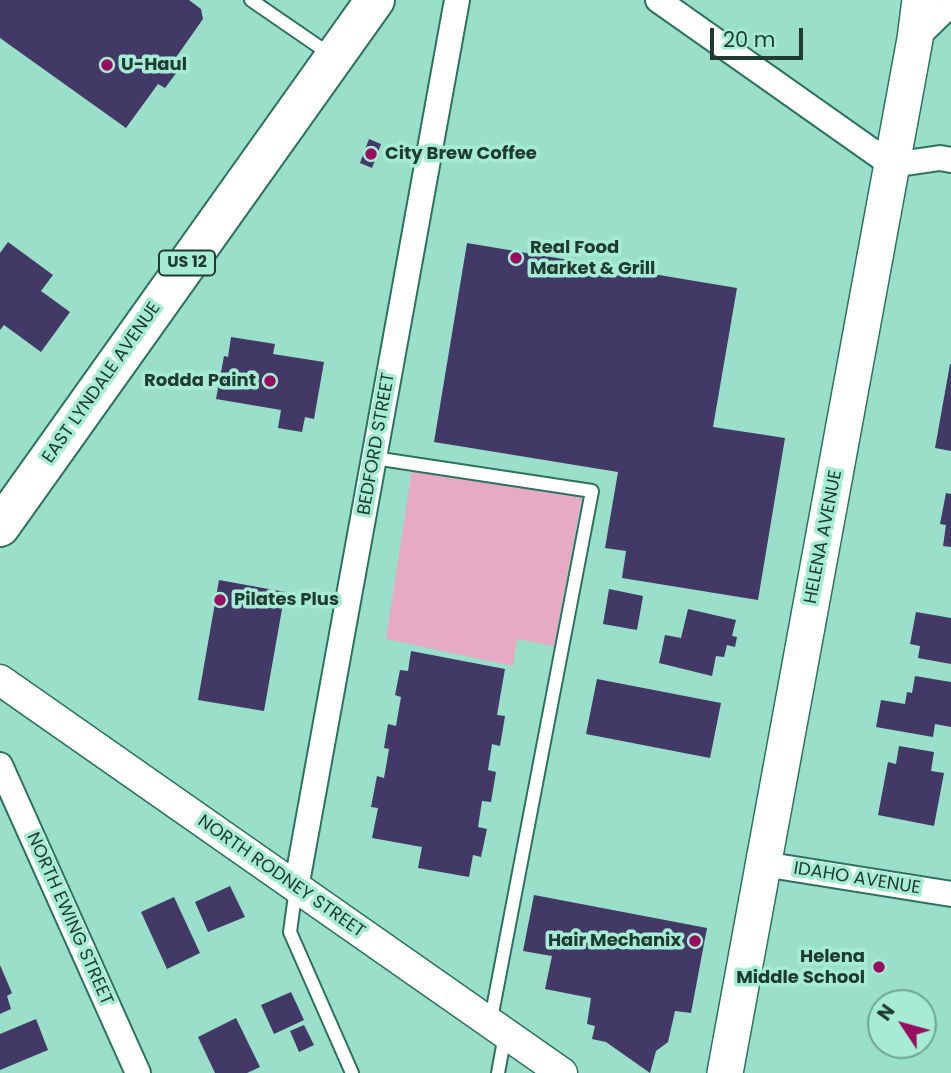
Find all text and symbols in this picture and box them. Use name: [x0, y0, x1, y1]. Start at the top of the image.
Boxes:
scale bar: [713, 14, 806, 58]
text: 20 m: [723, 25, 776, 54]
place label: U-Haul: [121, 54, 187, 76]
marker: U-Haul: [99, 57, 115, 73]
place label: City Brew Coffee: [385, 143, 537, 165]
marker: City Brew Coffee: [363, 146, 379, 162]
place label: Real Food Market & Grill: [530, 237, 655, 280]
road number: US 12: [159, 250, 215, 276]
marker: Real Food Market & Grill: [508, 250, 524, 266]
street label: EAST LYNDALE AVENUE: [38, 298, 166, 468]
place label: Rodda Paint: [144, 370, 256, 392]
street label: BEDFORD STREET: [354, 371, 400, 517]
marker: Rodda Paint: [262, 373, 278, 389]
street label: HELENA AVENUE: [800, 468, 848, 606]
place label: Pilates Plus: [234, 589, 339, 611]
marker: Pilates Plus: [212, 592, 228, 608]
street label: NORTH RODNEY STREET: [193, 811, 369, 943]
street label: NORTH EWING STREET: [21, 829, 117, 1009]
street label: IDAHO AVENUE: [792, 858, 922, 900]
place label: Hair Mechanix: [548, 930, 681, 952]
marker: Hair Mechanix: [687, 933, 703, 949]
place label: Helena Middle School: [736, 946, 865, 988]
marker: Helena Middle School: [871, 959, 887, 975]
north arrow: [867, 989, 937, 1059]
text: N: [871, 999, 901, 1026]

